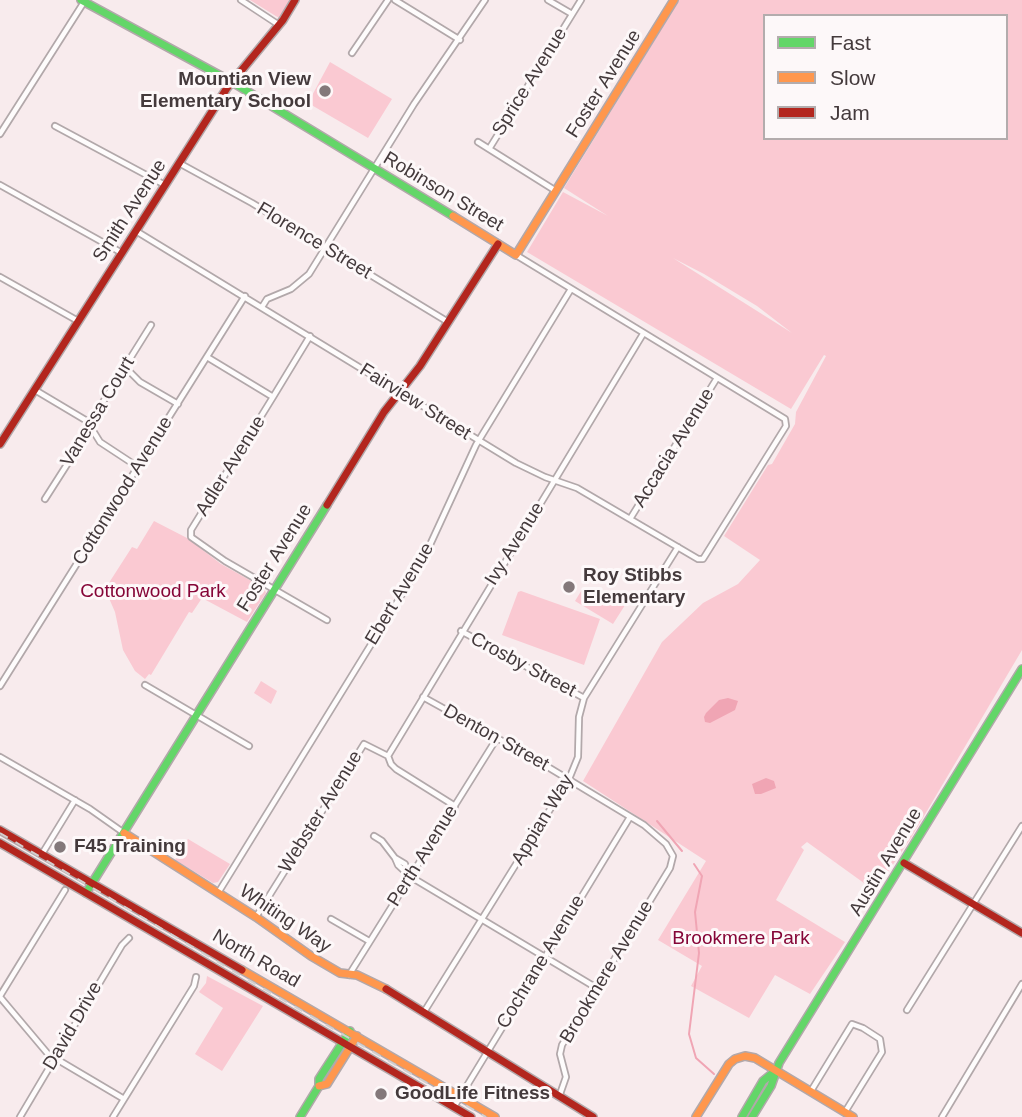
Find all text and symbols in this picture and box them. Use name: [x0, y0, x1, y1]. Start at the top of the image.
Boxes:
legend: [763, 14, 1008, 140]
street label: Sprice Avenue: [488, 24, 572, 140]
street label: Foster Avenue: [562, 26, 646, 142]
text: Fast: [830, 31, 871, 54]
text: Slow: [830, 66, 876, 89]
place label: Mountian View Elementary School: [140, 69, 311, 113]
marker: Mountian View Elementary School: [317, 83, 333, 99]
text: Jam: [830, 101, 870, 124]
street label: Robinson Street: [379, 147, 507, 237]
street label: Smith Avenue: [88, 155, 172, 267]
street label: Florence Street: [252, 198, 376, 284]
street label: Vanessa Court: [56, 353, 140, 471]
street label: Fairview Street: [355, 359, 475, 445]
street label: Accacia Avenue: [628, 384, 720, 512]
street label: Adler Avenue: [191, 412, 271, 520]
street label: Cottonwood Avenue: [68, 413, 178, 569]
street label: Ivy Avenue: [481, 498, 549, 590]
street label: Foster Avenue: [233, 500, 317, 616]
street label: Ebert Avenue: [361, 539, 439, 649]
place label: Roy Stibbs Elementary: [583, 565, 685, 609]
marker: Roy Stibbs Elementary: [561, 579, 577, 595]
park label: Cottonwood Park: [80, 581, 226, 603]
street label: Crosby Street: [466, 628, 580, 702]
street label: Denton Street: [439, 700, 553, 776]
street label: Webster Avenue: [274, 747, 368, 877]
street label: Appian Way: [507, 771, 579, 869]
street label: Perth Avenue: [383, 801, 463, 911]
street label: Austin Avenue: [845, 804, 927, 920]
place label: F45 Training: [74, 836, 186, 858]
marker: F45 Training: [52, 839, 68, 855]
street label: Whiting Way: [235, 880, 335, 958]
street label: Cochrane Avenue: [492, 891, 590, 1033]
street label: Brookmere Avenue: [555, 897, 659, 1047]
street label: North Road: [208, 925, 304, 993]
park label: Brookmere Park: [672, 928, 810, 950]
street label: David Drive: [39, 978, 107, 1074]
place label: GoodLife Fitness: [395, 1083, 550, 1105]
marker: GoodLife Fitness: [373, 1086, 389, 1102]

